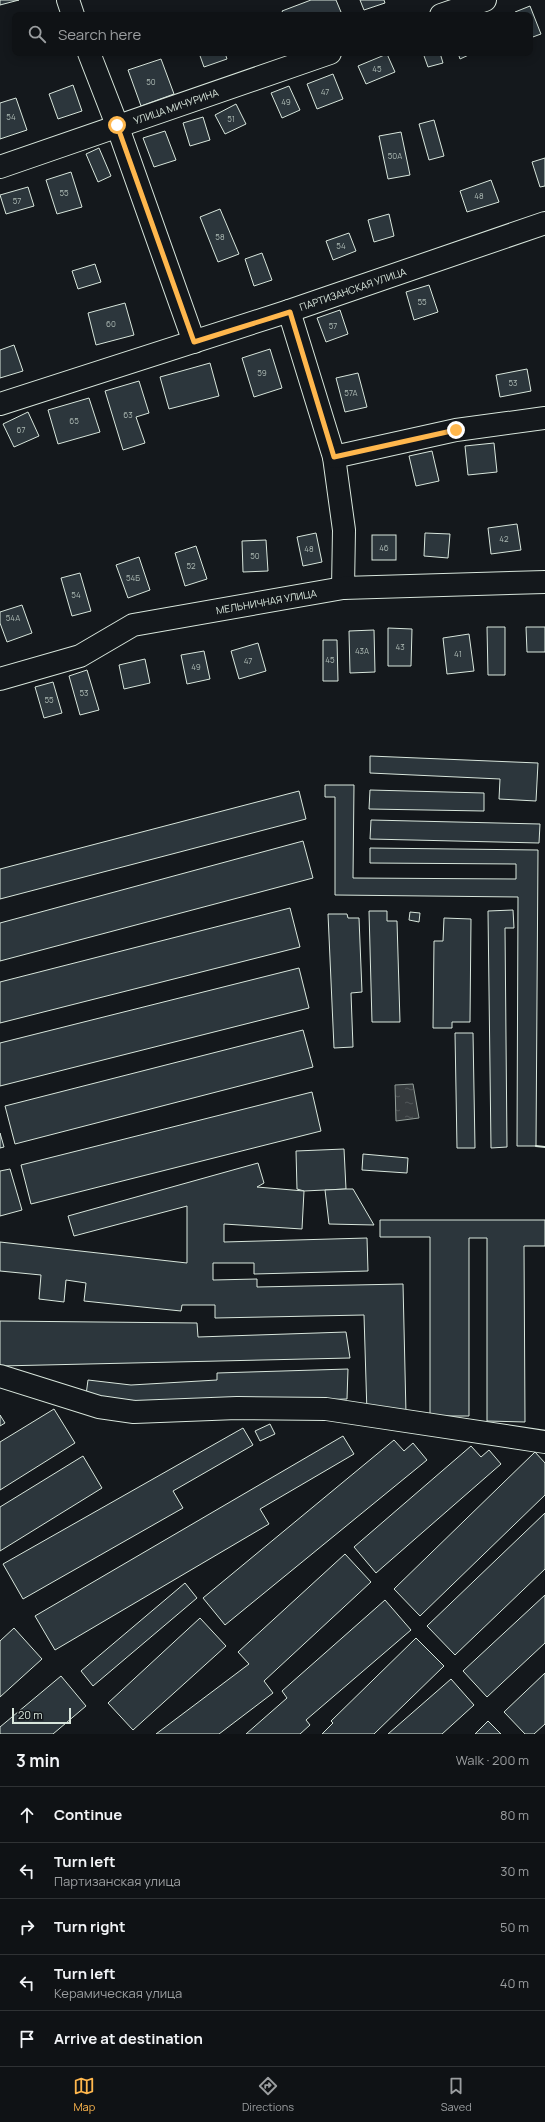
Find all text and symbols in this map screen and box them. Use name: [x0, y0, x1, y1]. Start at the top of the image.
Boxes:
search box: [12, 12, 533, 56]
icon: search: [26, 23, 48, 45]
text: Search here: [58, 24, 141, 45]
house number: 45: [372, 63, 382, 74]
house number: 50: [146, 76, 156, 87]
street label: УЛИЦА МИЧУРИНА: [131, 85, 221, 127]
house number: 47: [321, 86, 329, 97]
house number: 49: [281, 96, 291, 107]
house number: 54: [6, 111, 16, 122]
house number: 51: [227, 113, 235, 124]
route start: [108, 116, 126, 134]
house number: 50А: [388, 150, 402, 161]
house number: 55: [59, 187, 69, 198]
house number: 48: [474, 190, 484, 201]
house number: 57: [13, 195, 21, 206]
house number: 58: [215, 231, 225, 242]
house number: 54: [336, 240, 346, 251]
street label: ПАРТИЗАНСКАЯ УЛИЦА: [298, 264, 409, 314]
house number: 55: [417, 296, 427, 307]
house number: 60: [106, 318, 116, 329]
house number: 57: [329, 320, 337, 331]
house number: 59: [257, 367, 267, 378]
house number: 53: [508, 377, 518, 388]
house number: 57А: [344, 387, 358, 398]
house number: 63: [123, 409, 133, 420]
house number: 65: [69, 415, 79, 426]
route end: [447, 421, 465, 439]
house number: 67: [17, 424, 25, 435]
house number: 42: [499, 533, 509, 544]
house number: 46: [379, 542, 389, 553]
house number: 48: [304, 543, 314, 554]
house number: 50: [250, 550, 260, 561]
house number: 52: [187, 560, 196, 571]
house number: 54Б: [126, 572, 140, 583]
street label: МЕЛЬНИЧНАЯ УЛИЦА: [215, 586, 318, 617]
house number: 54: [71, 589, 81, 600]
house number: 54А: [6, 612, 20, 623]
house number: 43: [395, 641, 405, 652]
house number: 43А: [355, 645, 369, 656]
house number: 41: [454, 648, 462, 659]
house number: 45: [325, 654, 335, 665]
house number: 47: [244, 655, 252, 666]
house number: 49: [191, 661, 201, 672]
house number: 53: [79, 687, 89, 698]
house number: 55: [44, 694, 54, 705]
scale bar: [12, 1706, 71, 1725]
text: 20 m: [18, 1707, 43, 1722]
text: 3 min: [16, 1749, 60, 1772]
text: Walk · 200 m: [456, 1751, 529, 1769]
icon: ahead: [16, 1804, 38, 1826]
text: Continue: [54, 1804, 122, 1825]
text: 80 m: [500, 1806, 529, 1824]
text: Turn left: [54, 1851, 116, 1872]
icon: left: [16, 1860, 38, 1882]
text: 30 m: [500, 1862, 529, 1880]
text: Партизанская улица: [54, 1872, 181, 1890]
icon: right: [16, 1916, 38, 1938]
text: Turn right: [54, 1916, 125, 1937]
text: 50 m: [500, 1918, 529, 1936]
text: Turn left: [54, 1963, 116, 1984]
icon: left: [16, 1972, 38, 1994]
text: 40 m: [500, 1974, 529, 1992]
text: Керамическая улица: [54, 1984, 182, 2002]
icon: arrive: [16, 2028, 38, 2050]
text: Arrive at destination: [54, 2028, 203, 2049]
tab: Map: [73, 2075, 95, 2114]
tab: Directions: [242, 2075, 294, 2114]
tab: Saved: [441, 2075, 472, 2114]

